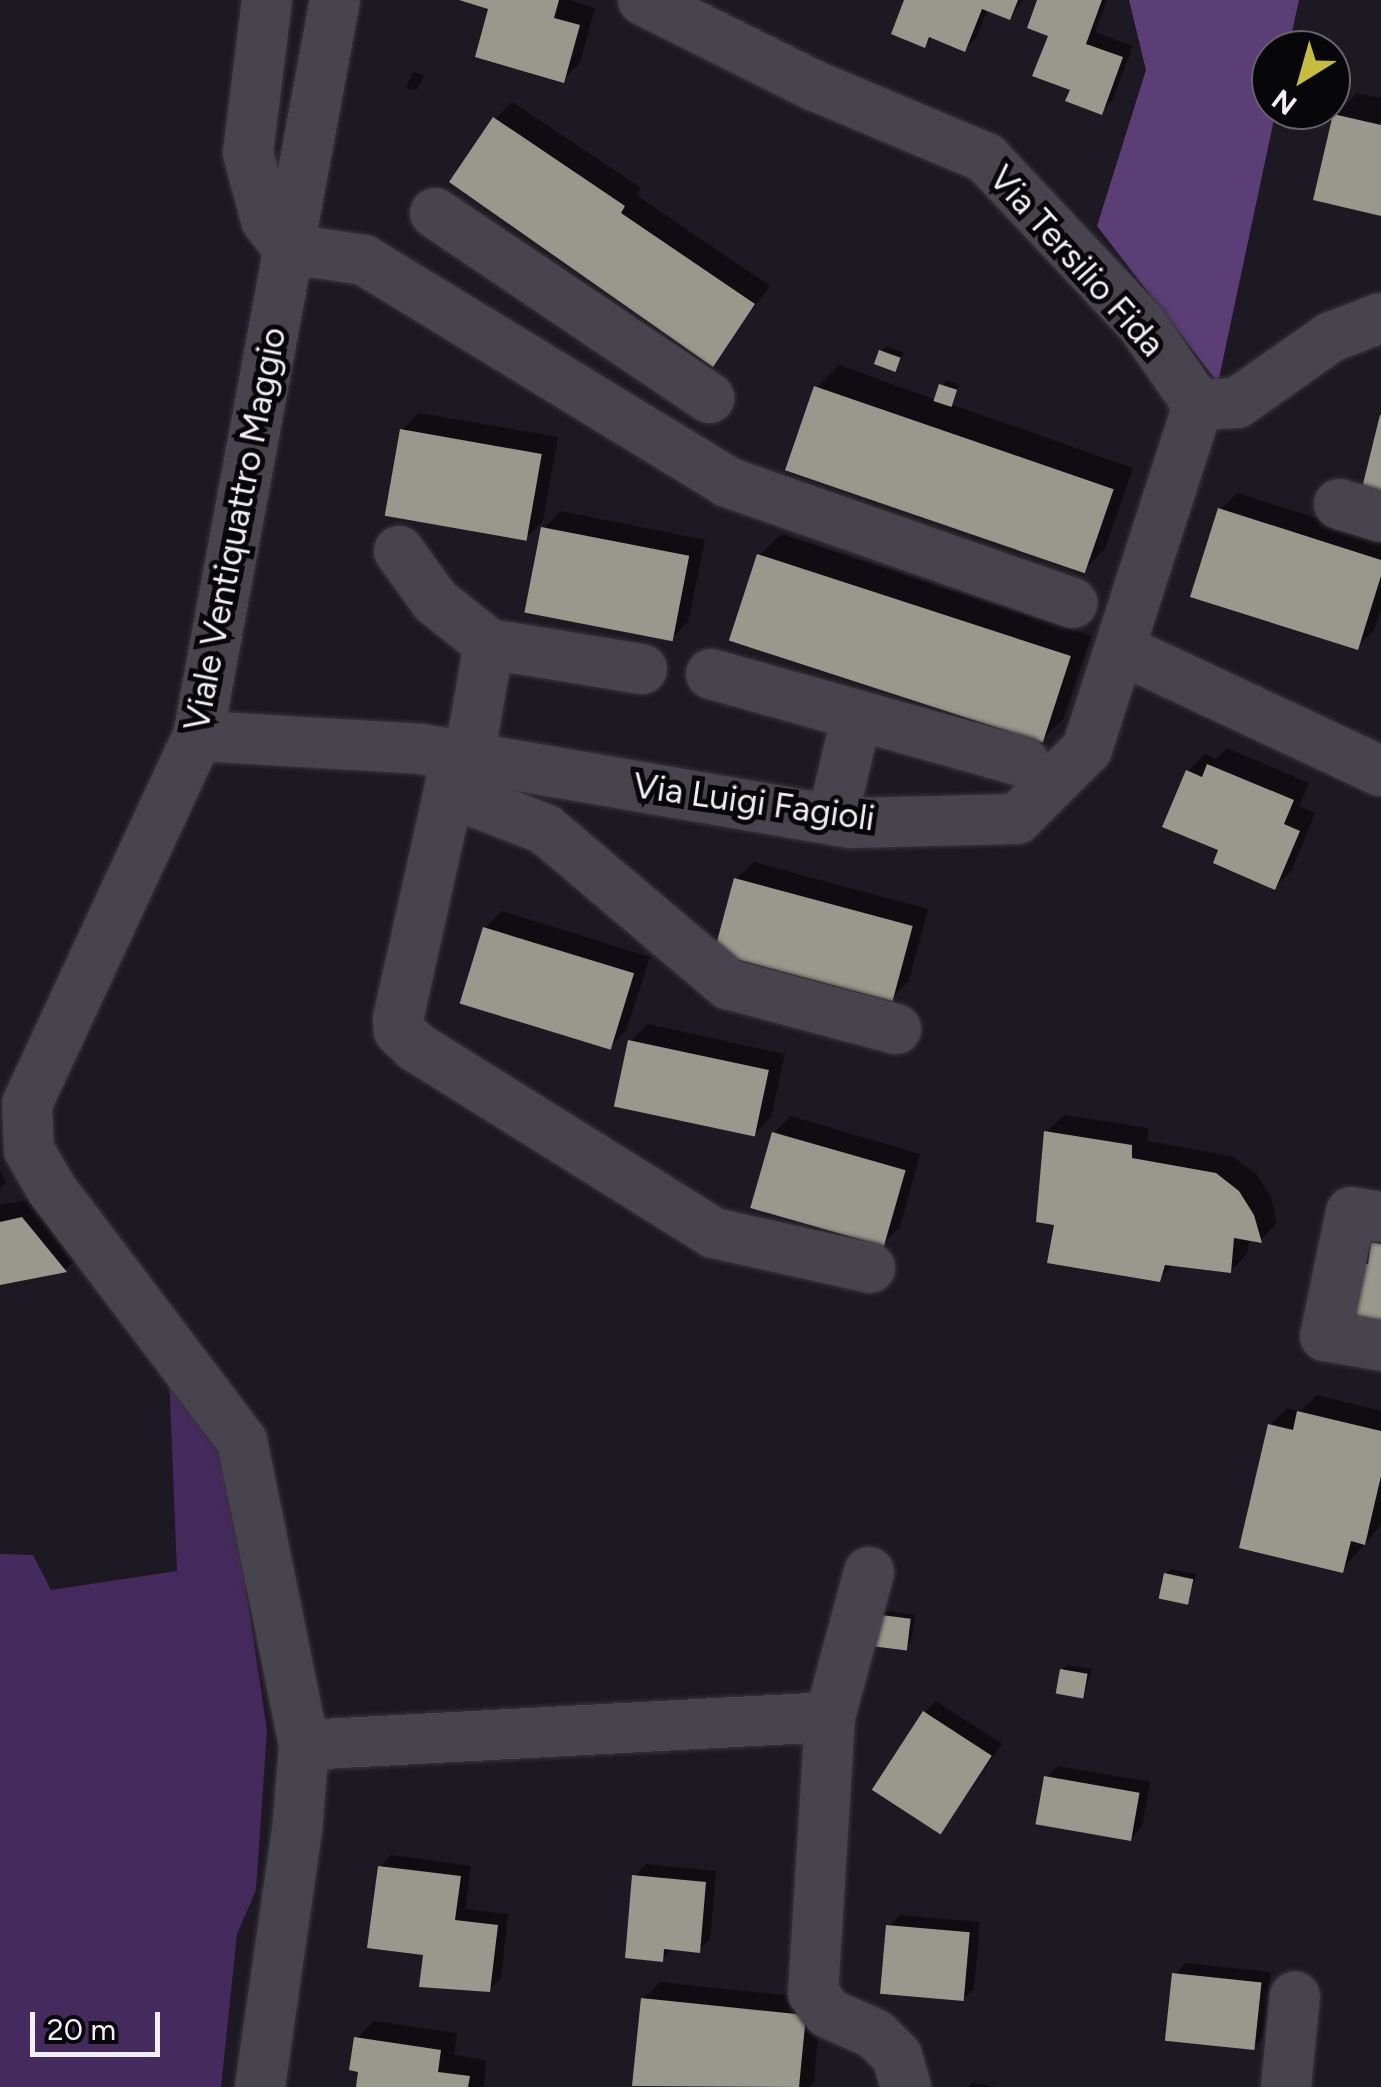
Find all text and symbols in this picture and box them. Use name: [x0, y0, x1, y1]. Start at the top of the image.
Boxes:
north arrow: [1251, 30, 1351, 130]
text: N: [1265, 82, 1303, 122]
street label: Via Tersilio Fida: [981, 157, 1173, 365]
street label: Viale Ventiquattro Maggio: [175, 324, 295, 734]
street label: Via Luigi Fagioli: [631, 764, 877, 840]
scale bar: [35, 1992, 165, 2054]
text: 20 m: [47, 2011, 116, 2048]

